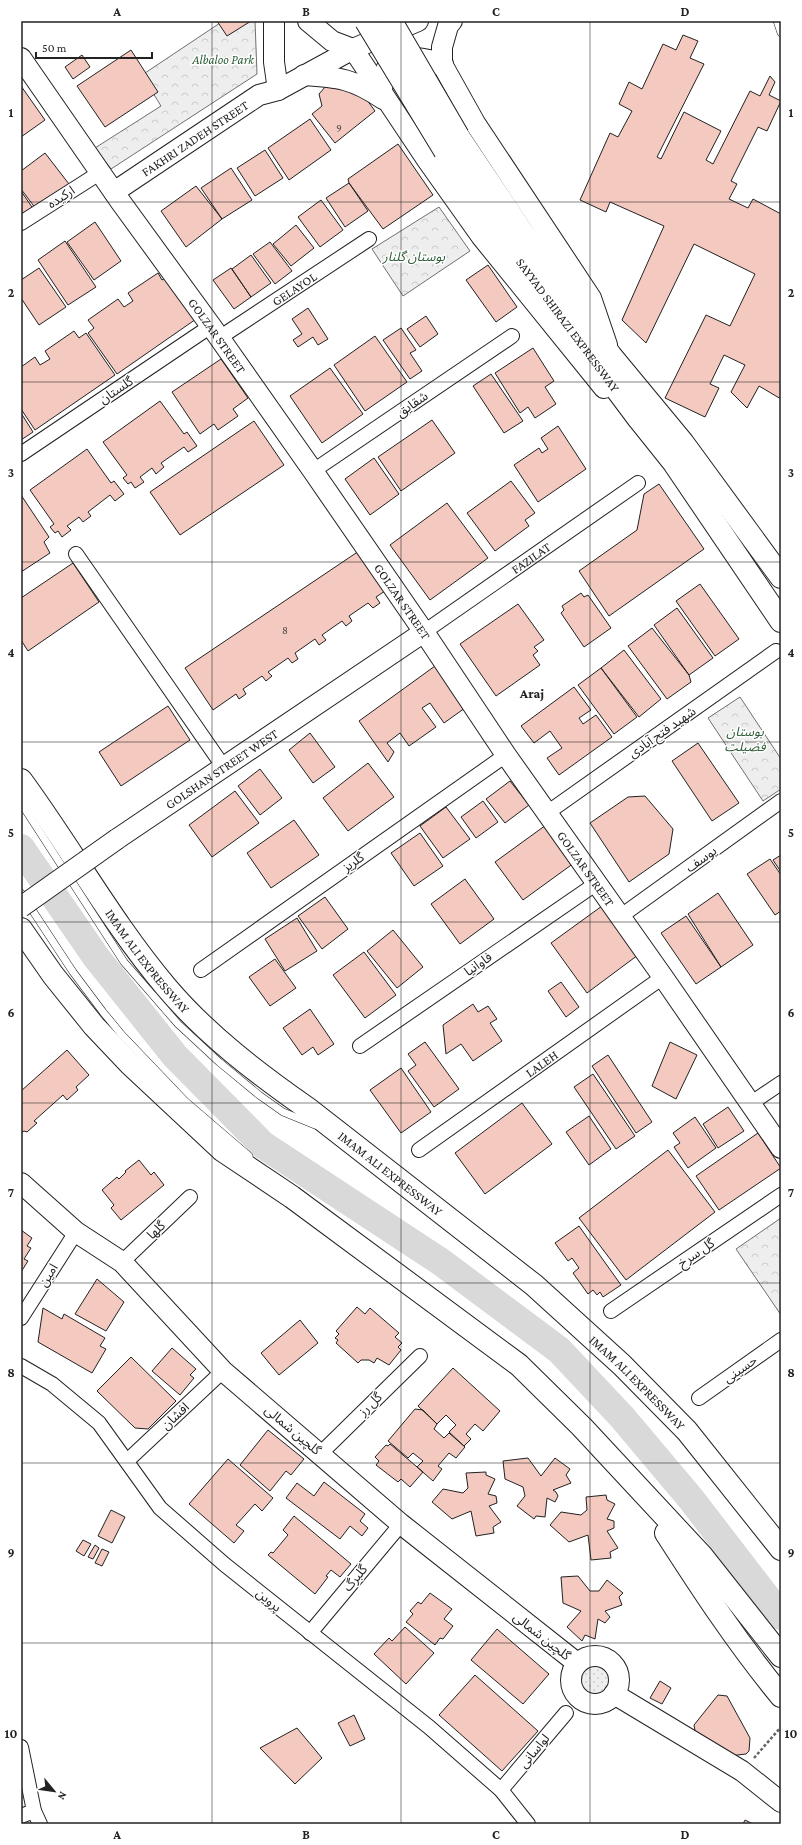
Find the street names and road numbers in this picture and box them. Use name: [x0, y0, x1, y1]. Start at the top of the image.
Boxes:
street label: FAKHRI ZADEH STREET: [138, 97, 251, 179]
street label: ارکیده: [44, 183, 78, 211]
street label: SAYYAD SHIRAZI EXPRESSWAY: [514, 255, 623, 395]
street label: GELAYOL: [269, 268, 320, 309]
street label: GOLZAR STREET: [186, 295, 249, 376]
street label: گلستان: [96, 373, 137, 408]
street label: شقایق: [393, 388, 431, 421]
street label: FAZILAT: [508, 539, 553, 577]
street label: GOLZAR STREET: [371, 560, 434, 642]
street label: شهید فتح آبادی: [625, 703, 700, 763]
street label: GOLSHAN STREET WEST: [162, 725, 281, 812]
street label: GOLZAR STREET: [554, 828, 618, 909]
street label: یوسف: [683, 843, 719, 875]
street label: گلریز: [338, 849, 367, 875]
street label: IMAM ALI EXPRESSWAY: [103, 906, 193, 1016]
street label: فاوانیا: [461, 949, 495, 979]
street label: LALEH: [522, 1047, 560, 1080]
street label: IMAM ALI EXPRESSWAY: [335, 1128, 446, 1218]
street label: گلها: [144, 1217, 169, 1243]
street label: گل سرخ: [675, 1235, 719, 1273]
street label: امین: [35, 1261, 62, 1290]
street label: IMAM ALI EXPRESSWAY: [587, 1332, 689, 1432]
street label: حسینی: [720, 1352, 761, 1387]
street label: گل رز: [354, 1389, 386, 1420]
street label: افشان: [158, 1399, 193, 1433]
street label: گلچین شمالی: [261, 1402, 325, 1460]
street label: گلبرگ: [340, 1561, 371, 1594]
street label: پروین: [252, 1585, 285, 1616]
street label: گلچین شمالی: [509, 1609, 574, 1665]
street label: لواسانی: [516, 1731, 553, 1772]

